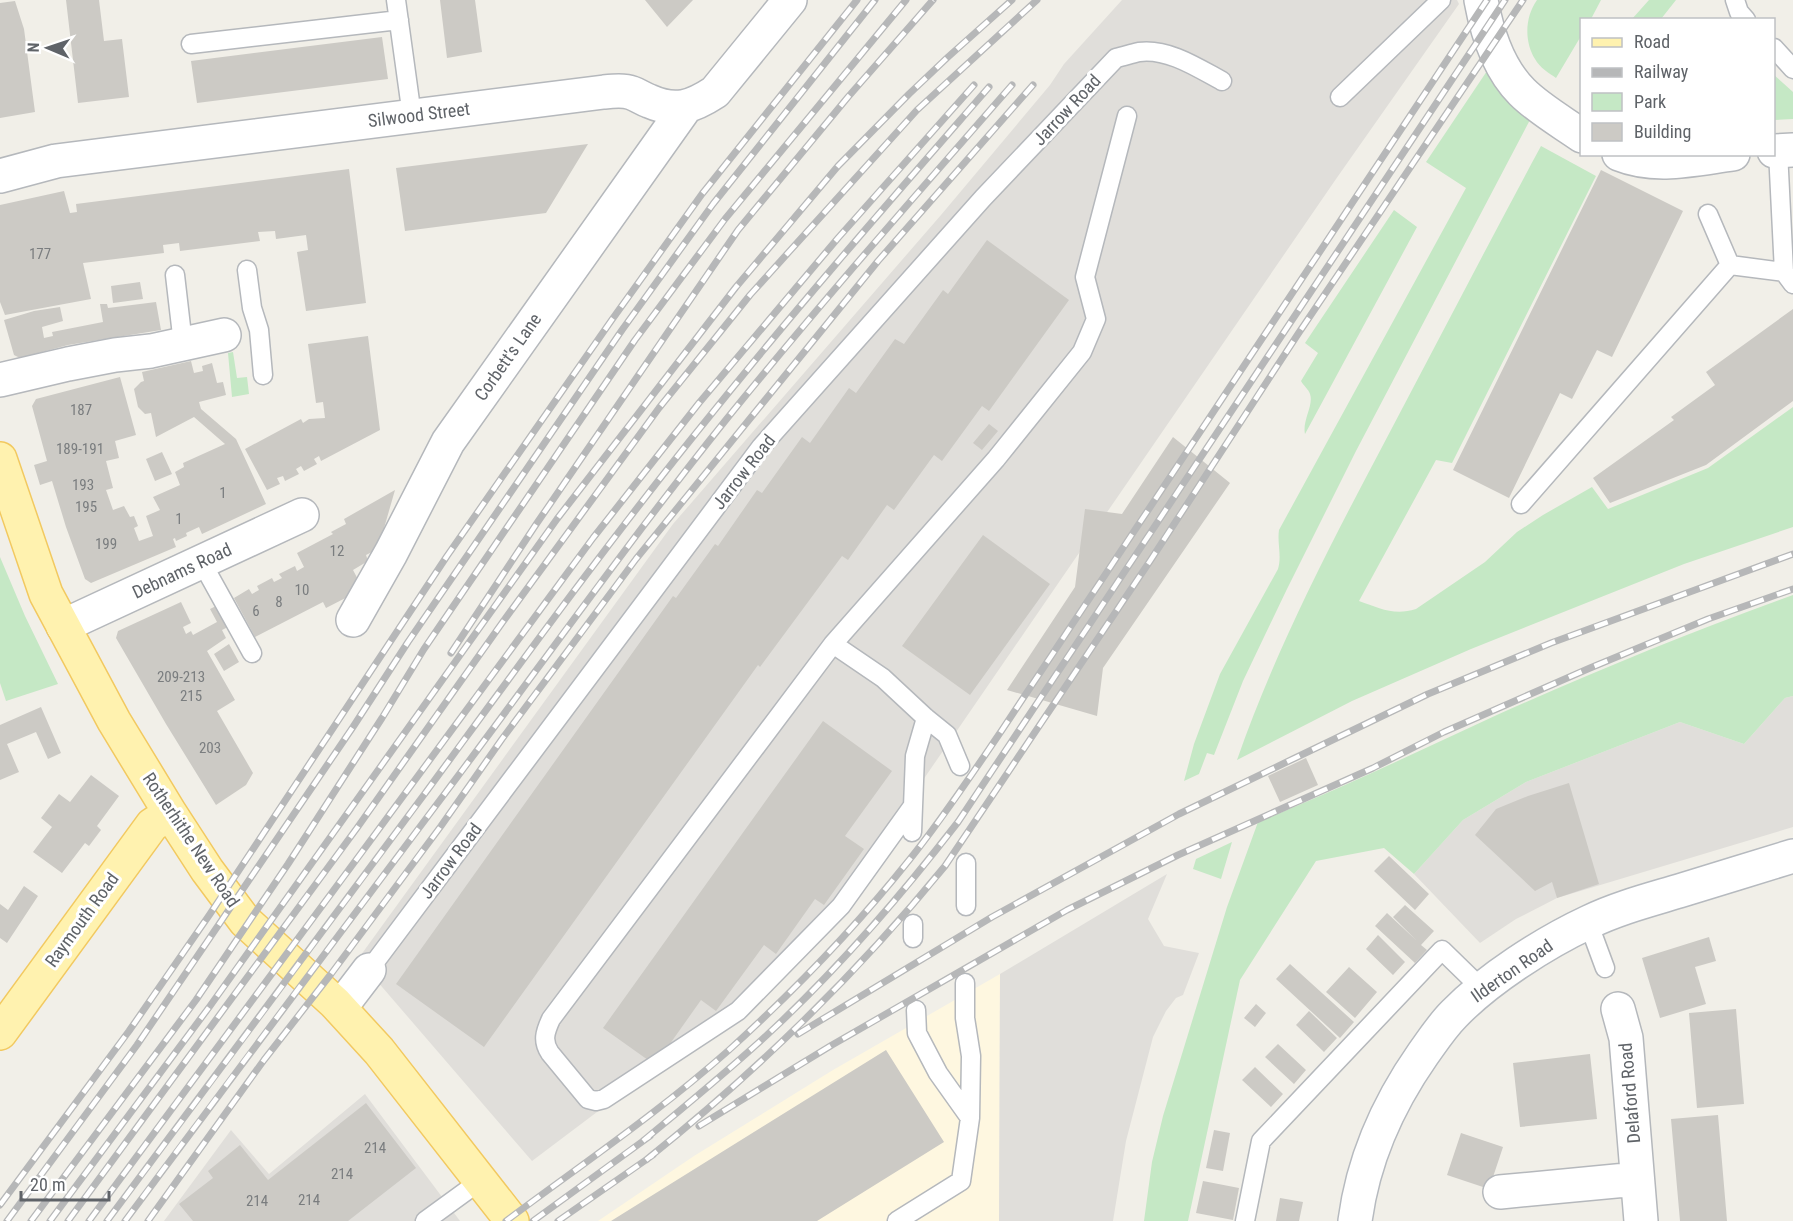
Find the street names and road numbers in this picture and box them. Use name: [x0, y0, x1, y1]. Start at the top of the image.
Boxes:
street label: Jarrow Road: [1029, 70, 1105, 149]
street label: Silwood Street: [367, 98, 471, 131]
street label: Corbett's Lane: [470, 309, 545, 404]
street label: Jarrow Road: [708, 430, 779, 513]
street label: Debnams Road: [129, 538, 235, 603]
street label: Rotherhithe New Road: [139, 769, 244, 911]
street label: Jarrow Road: [415, 819, 486, 903]
street label: Raymouth Road: [40, 869, 123, 971]
street label: Ilderton Road: [1467, 935, 1557, 1006]
street label: Delaford Road: [1615, 1042, 1644, 1144]

